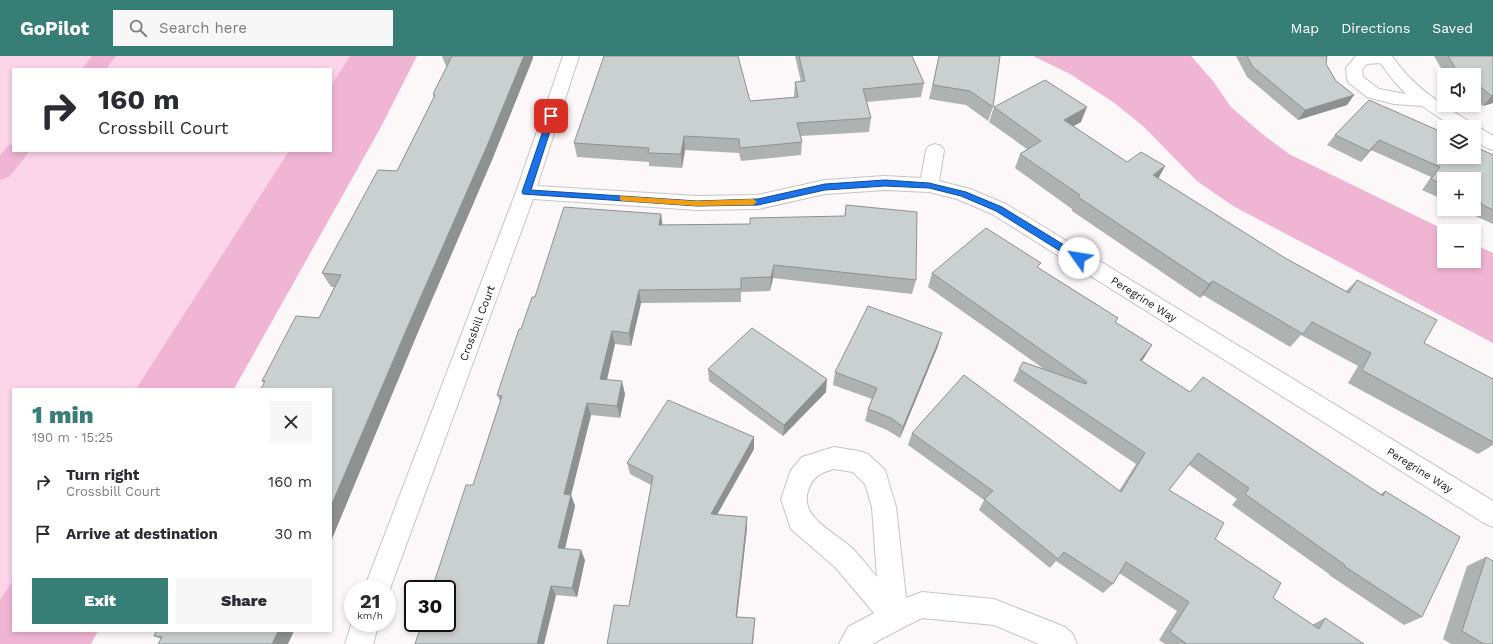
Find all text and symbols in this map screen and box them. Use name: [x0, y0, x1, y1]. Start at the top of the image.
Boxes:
search box: [113, 10, 393, 46]
text: GoPilot: [20, 17, 89, 40]
icon: search: [127, 17, 149, 39]
text: Search here: [159, 19, 247, 37]
text: Map: [1291, 20, 1319, 36]
text: Directions: [1341, 20, 1410, 36]
text: Saved: [1432, 20, 1473, 36]
map controls: [1437, 68, 1481, 268]
button: sound: [1437, 68, 1481, 112]
text: 160 m: [98, 83, 180, 116]
icon: right: [32, 84, 84, 136]
pin: [534, 99, 568, 133]
icon: arrive: [540, 105, 562, 127]
text: Crossbill Court: [98, 117, 228, 138]
button: layers: [1437, 120, 1481, 164]
button: +: [1437, 172, 1481, 216]
button: −: [1437, 224, 1481, 268]
position arrow: [1058, 237, 1100, 279]
street label: Peregrine Way: [1108, 274, 1179, 325]
street label: Crossbill Court: [457, 283, 498, 363]
text: 1 min: [32, 401, 94, 429]
button: close: [270, 401, 312, 443]
text: 190 m · 15:25: [32, 430, 113, 445]
street label: Peregrine Way: [1384, 445, 1455, 496]
text: Turn right: [66, 466, 139, 484]
icon: right: [32, 471, 54, 493]
text: 160 m: [268, 473, 312, 491]
text: Crossbill Court: [66, 484, 160, 499]
icon: arrive: [32, 523, 54, 545]
text: Arrive at destination: [66, 525, 218, 543]
text: 30 m: [275, 525, 312, 543]
button: Exit: [32, 578, 168, 624]
button: Share: [176, 578, 312, 624]
speed limit sign: 30: [404, 580, 456, 632]
text: 21: [360, 589, 380, 613]
text: km/h: [357, 610, 383, 621]

